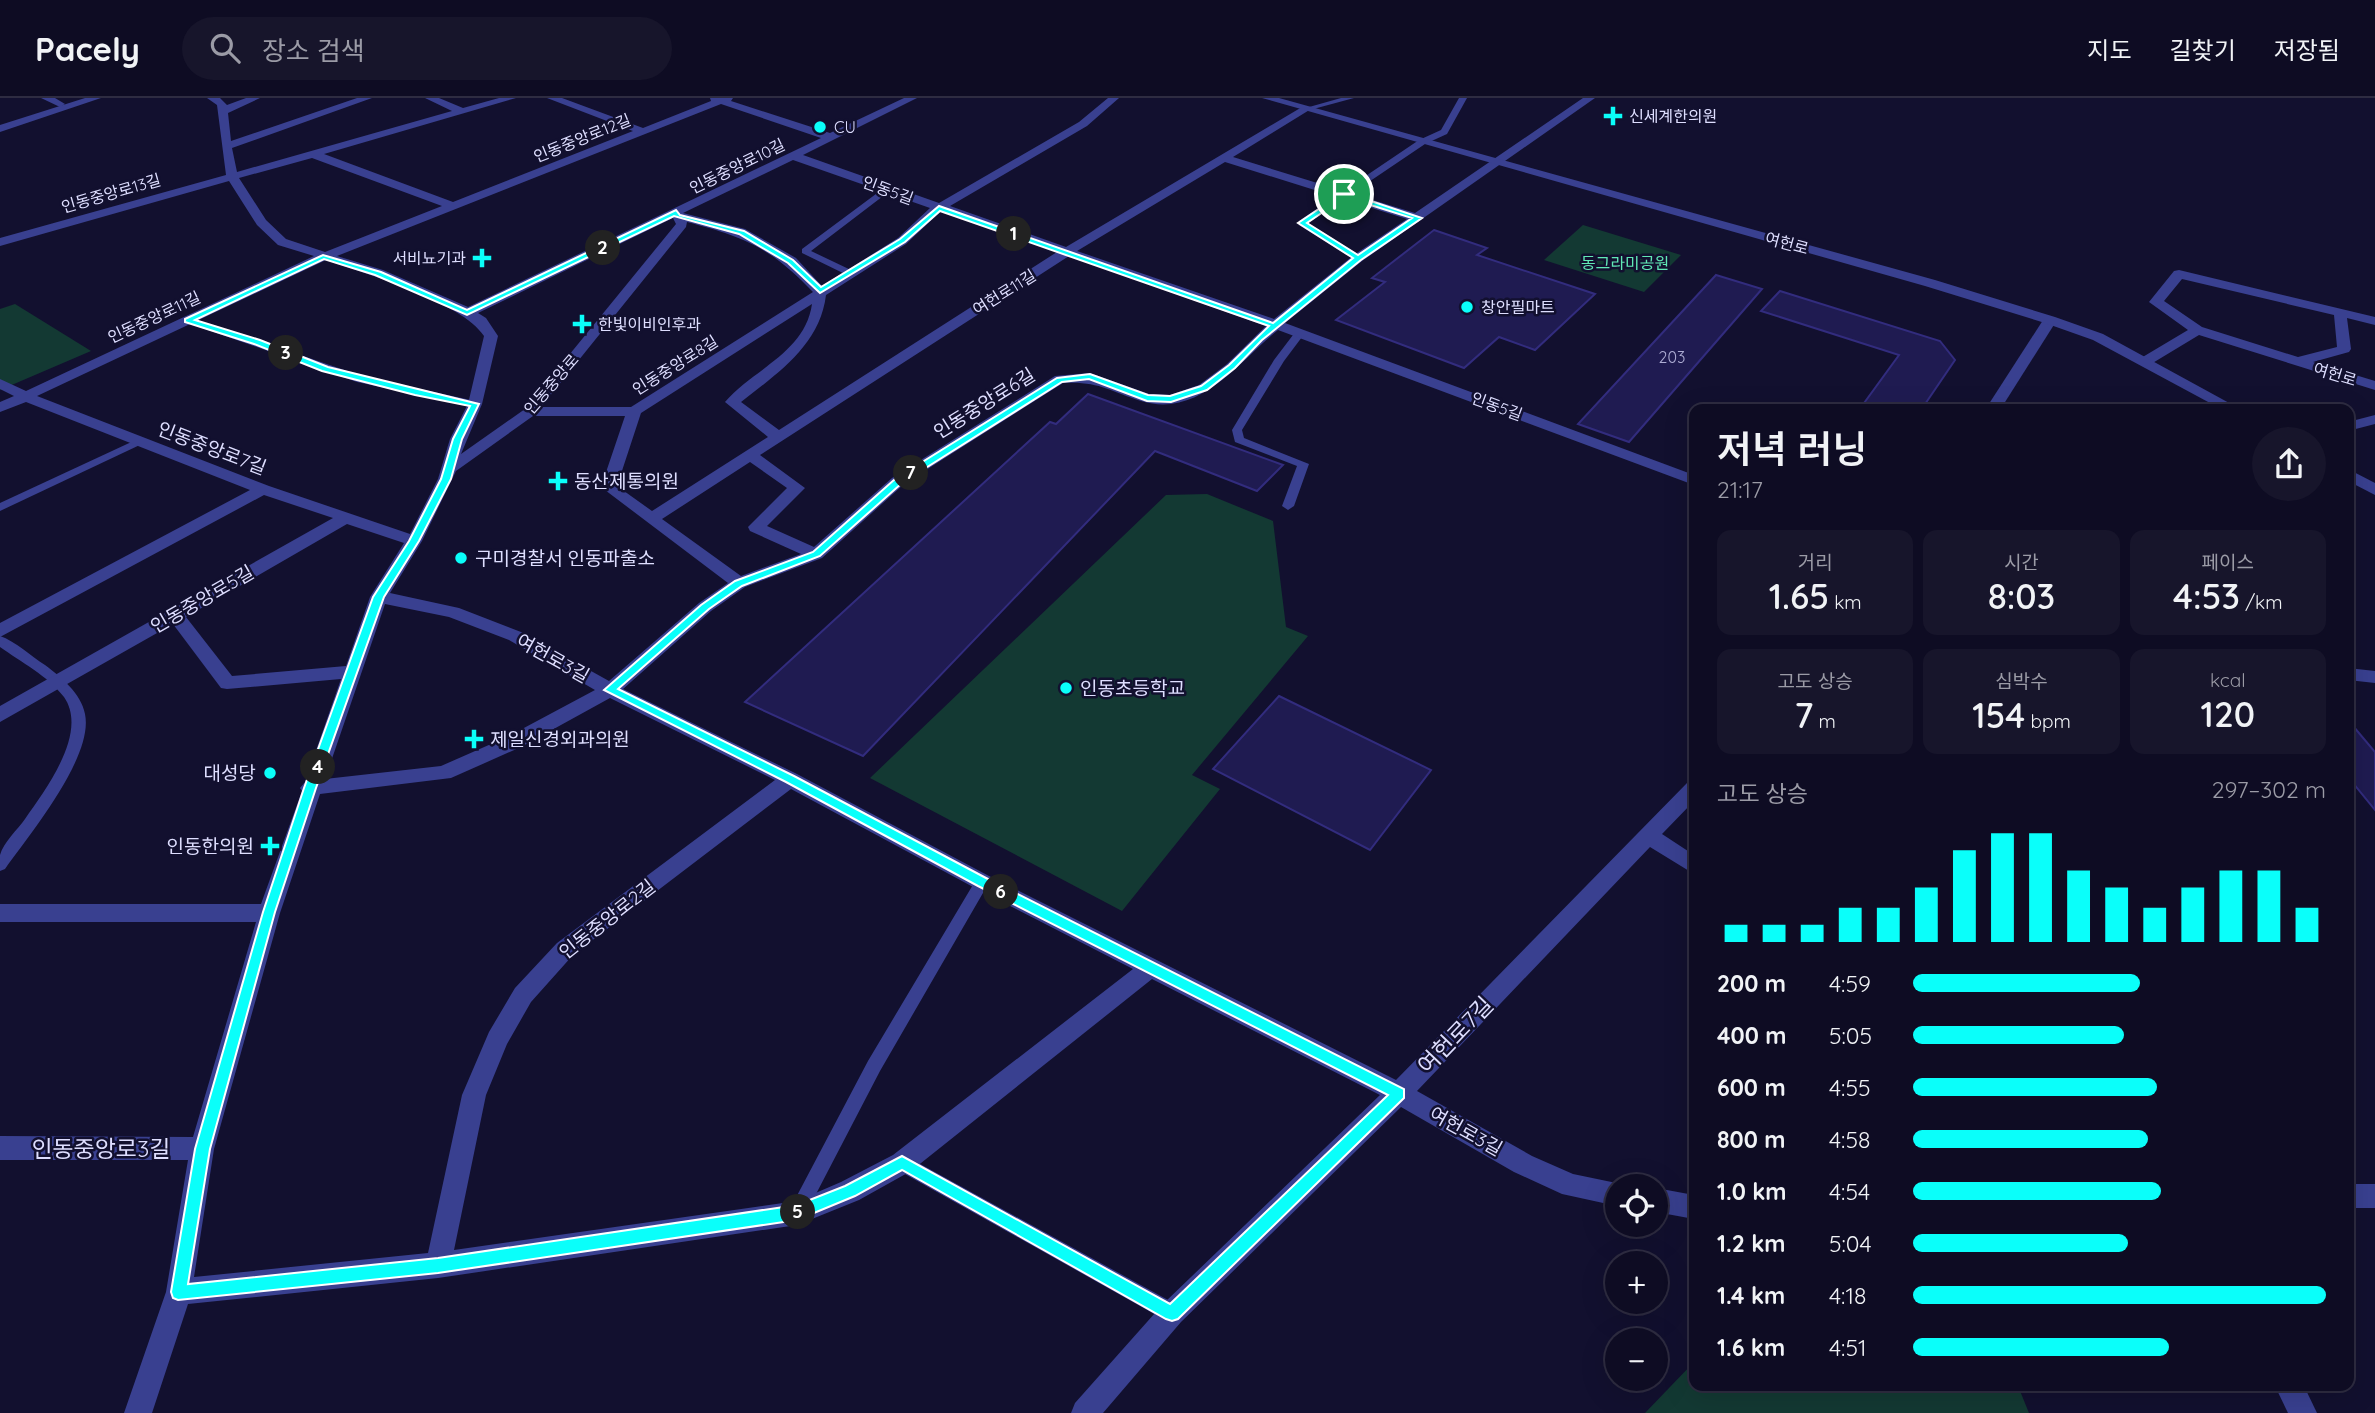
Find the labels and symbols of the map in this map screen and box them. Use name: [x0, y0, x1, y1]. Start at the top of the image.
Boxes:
marker: 신세계한의원: [1603, 106, 1623, 126]
place label: 신세계한의원: [1629, 106, 1717, 126]
street label: 인동중앙로12길: [530, 109, 634, 167]
place label: CU: [834, 117, 856, 137]
marker: CU: [812, 119, 828, 135]
street label: 인동중앙로10길: [686, 134, 788, 198]
pin: [1314, 164, 1374, 224]
street label: 인동중앙로13길: [59, 169, 163, 217]
street label: 인동5길: [860, 172, 916, 208]
pin: 1: [996, 216, 1032, 252]
street label: 여헌로: [1763, 228, 1811, 258]
pin: 2: [586, 230, 620, 266]
place label: 서비뇨기과: [392, 248, 466, 268]
marker: 서비뇨기과: [472, 248, 492, 268]
park label: 동그라미공원: [1581, 253, 1669, 273]
street label: 여헌로11길: [969, 265, 1039, 319]
street label: 인동중앙로11길: [104, 287, 204, 347]
place label: 창안필마트: [1481, 297, 1555, 317]
marker: 창안필마트: [1459, 299, 1475, 315]
marker: 한빛이비인후과: [572, 314, 592, 334]
place label: 한빛이비인후과: [598, 314, 701, 334]
street label: 인동중앙로8길: [629, 331, 721, 399]
pin: 3: [268, 336, 304, 370]
house number: 203: [1659, 347, 1685, 367]
street label: 인동중앙로: [519, 349, 583, 418]
street label: 여헌로: [2311, 358, 2359, 390]
street label: 인동중앙로6길: [929, 362, 1039, 444]
street label: 인동5길: [1469, 388, 1525, 424]
street label: 인동중앙로7길: [154, 416, 270, 480]
pin: 7: [894, 456, 928, 490]
place label: 동산제통의원: [574, 469, 679, 493]
marker: 동산제통의원: [548, 471, 568, 491]
place label: 구미경찰서 인동파출소: [475, 546, 655, 570]
marker: 구미경찰서 인동파출소: [453, 550, 469, 566]
street label: 인동중앙로5길: [146, 560, 258, 638]
street label: 여헌로3길: [512, 628, 594, 688]
place label: 인동초등학교: [1080, 676, 1185, 700]
marker: 인동초등학교: [1058, 680, 1074, 696]
place label: 제일신경외과의원: [490, 727, 630, 751]
marker: 제일신경외과의원: [464, 729, 484, 749]
pin: 4: [300, 750, 336, 784]
place label: 대성당: [204, 761, 256, 785]
marker: 대성당: [262, 765, 278, 781]
place label: 인동한의원: [167, 834, 254, 858]
marker: 인동한의원: [260, 836, 280, 856]
street label: 인동중앙로2길: [554, 874, 660, 964]
pin: 6: [984, 874, 1018, 910]
street label: 여헌로7길: [1411, 990, 1499, 1080]
street label: 여헌로3길: [1425, 1101, 1507, 1161]
street label: 인동중앙로3길: [31, 1134, 171, 1163]
pin: 5: [780, 1194, 816, 1230]

